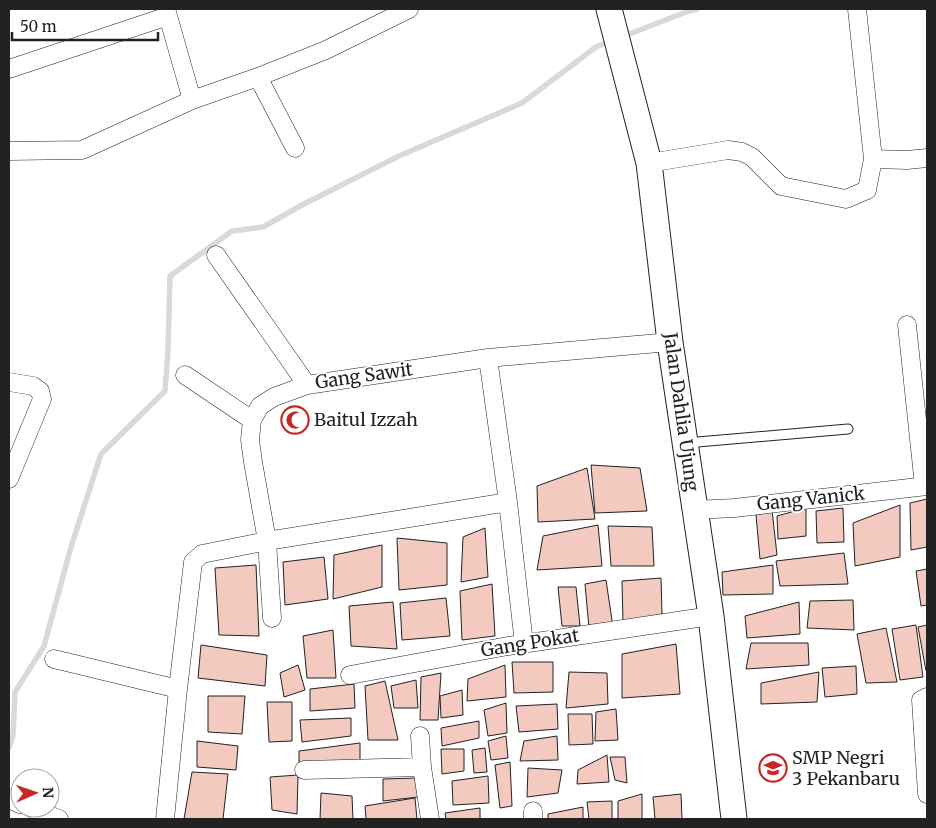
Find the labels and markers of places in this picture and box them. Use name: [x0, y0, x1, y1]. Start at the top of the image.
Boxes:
mosque icon: Baitul Izzah: [280, 405, 310, 435]
place label: Baitul Izzah: [314, 408, 418, 431]
place label: SMP Negri 3 Pekanbaru: [792, 746, 900, 790]
school or university icon: SMP Negri 3 Pekanbaru: [758, 753, 788, 783]

